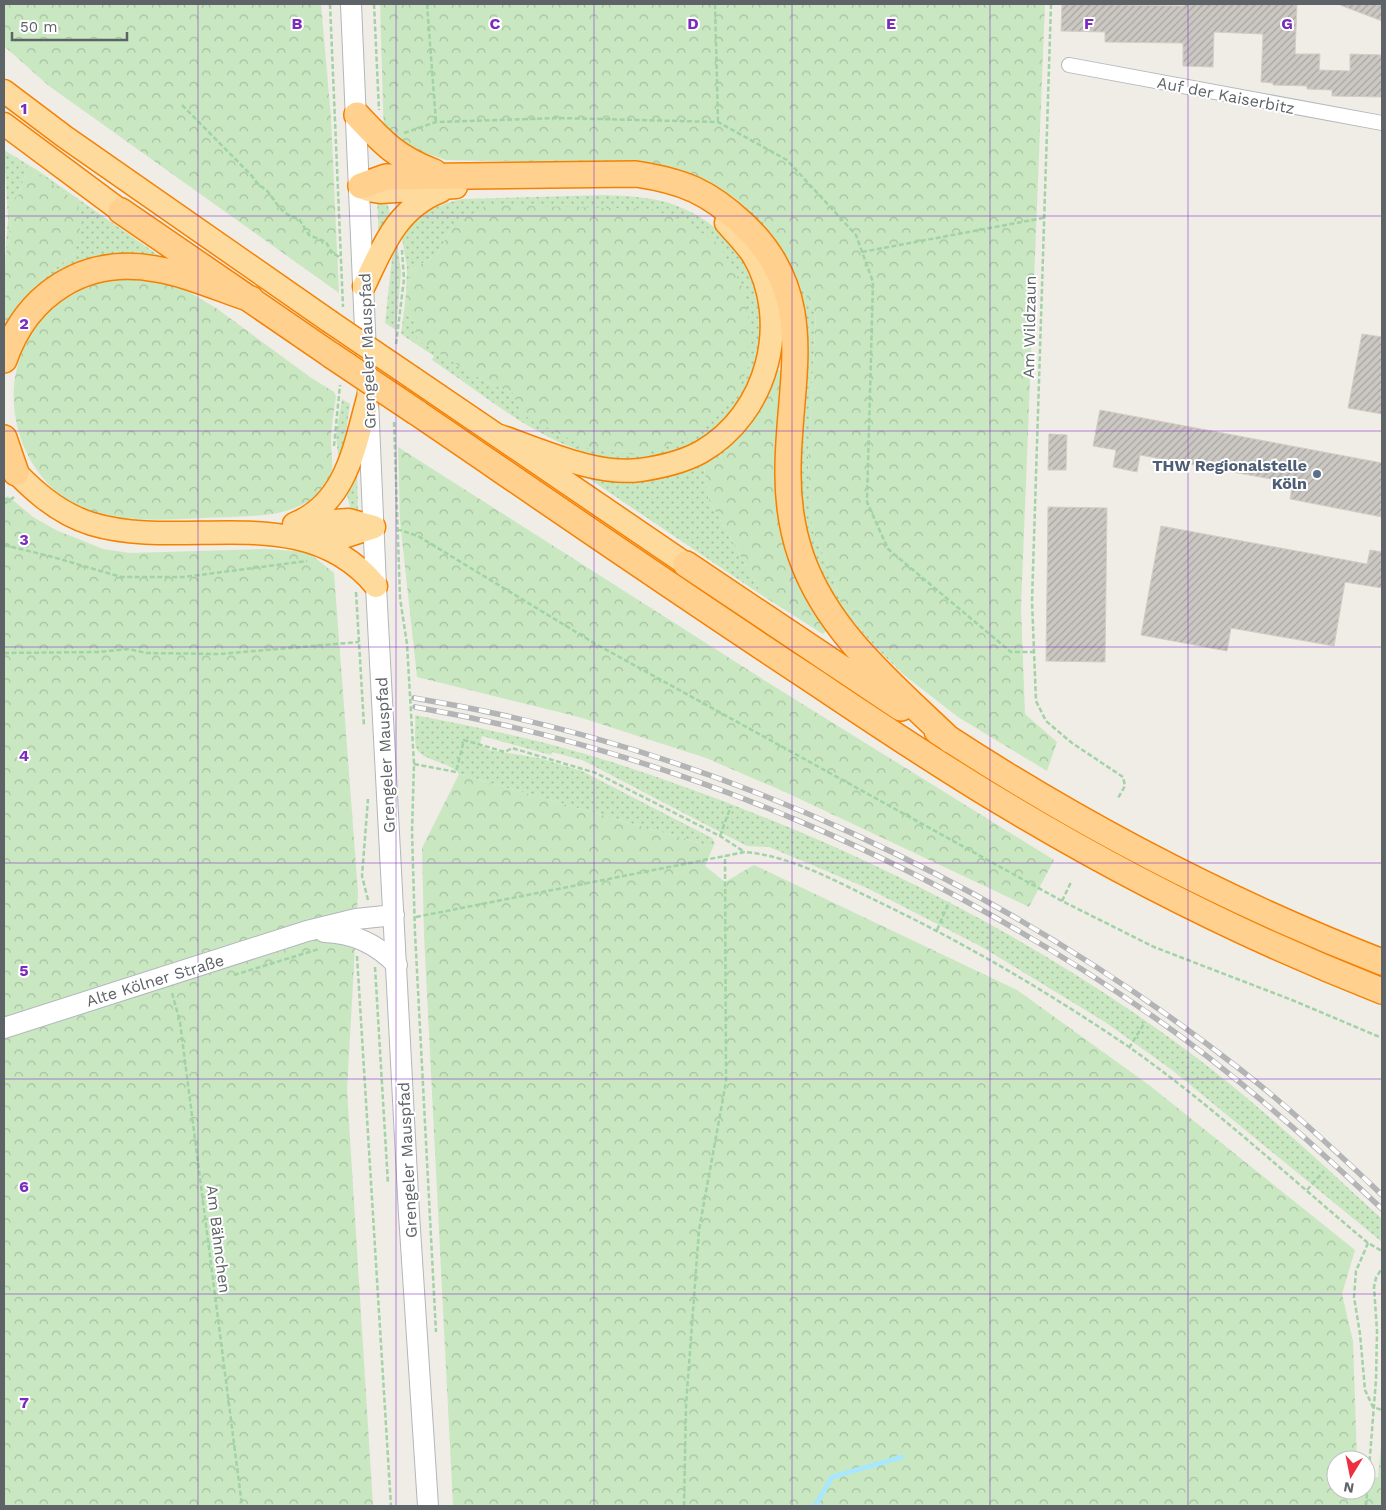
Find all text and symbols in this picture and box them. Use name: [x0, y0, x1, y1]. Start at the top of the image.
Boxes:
scale bar: [12, 10, 128, 42]
text: B: [292, 14, 303, 33]
text: C: [490, 14, 501, 33]
text: D: [687, 14, 699, 33]
text: E: [886, 14, 896, 33]
text: F: [1084, 14, 1094, 33]
text: G: [1281, 14, 1293, 33]
text: 50 m: [20, 18, 57, 36]
street label: Auf der Kaiserbitz: [1156, 73, 1296, 118]
text: 1: [21, 99, 27, 118]
street label: Grengeler Mauspfad: [355, 273, 380, 429]
street label: Am Wildzaun: [1019, 275, 1040, 379]
text: 2: [19, 314, 29, 333]
place label: THW Regionalstelle Köln: [1152, 456, 1307, 493]
marker: THW Regionalstelle Köln: [1311, 468, 1323, 480]
text: 3: [19, 530, 29, 549]
street label: Grengeler Mauspfad: [372, 676, 399, 833]
text: 4: [19, 746, 29, 765]
street label: Alte Kölner Straße: [84, 950, 226, 1010]
text: 5: [19, 961, 29, 980]
street label: Grengeler Mauspfad: [394, 1081, 421, 1238]
text: 6: [19, 1177, 29, 1196]
street label: Am Bähnchen: [202, 1184, 235, 1294]
text: 7: [19, 1393, 29, 1412]
north arrow: [1326, 1450, 1376, 1500]
text: N: [1342, 1479, 1355, 1497]

